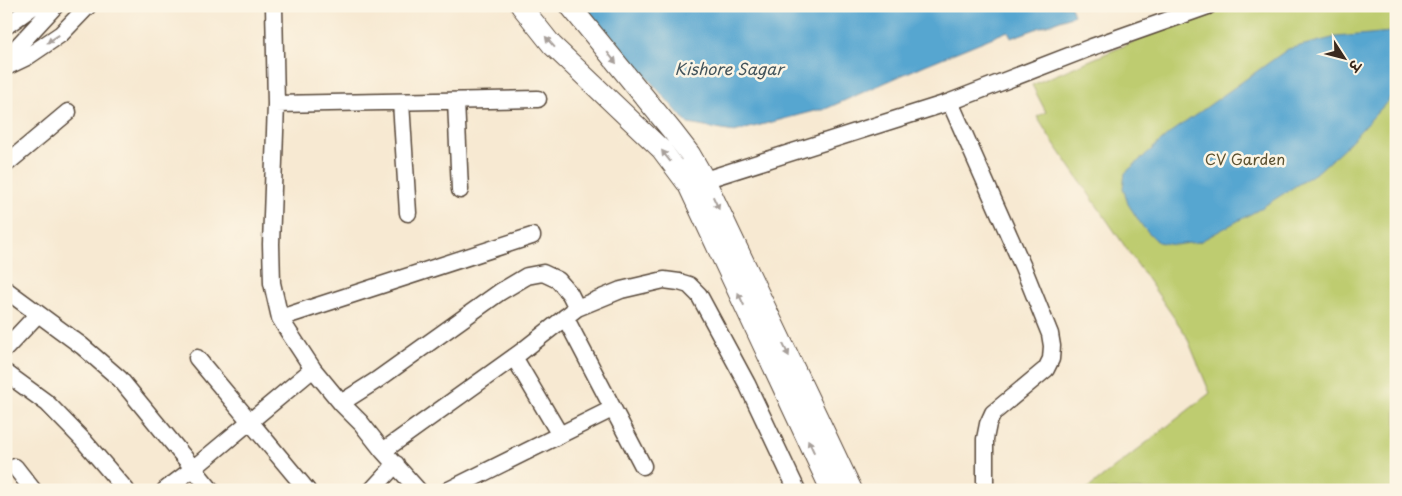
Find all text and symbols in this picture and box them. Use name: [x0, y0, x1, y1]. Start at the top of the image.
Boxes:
north arrow: [1320, 32, 1370, 82]
one-way arrow: [46, 34, 59, 44]
one-way arrow: [544, 36, 556, 48]
one-way arrow: [606, 51, 617, 64]
text: उ: [1343, 54, 1367, 77]
water label: Kishore Sagar: [675, 56, 786, 80]
park label: CV Garden: [1205, 147, 1285, 170]
one-way arrow: [660, 150, 671, 163]
one-way arrow: [713, 196, 721, 210]
one-way arrow: [737, 292, 745, 306]
one-way arrow: [782, 343, 790, 357]
one-way arrow: [806, 439, 814, 453]

